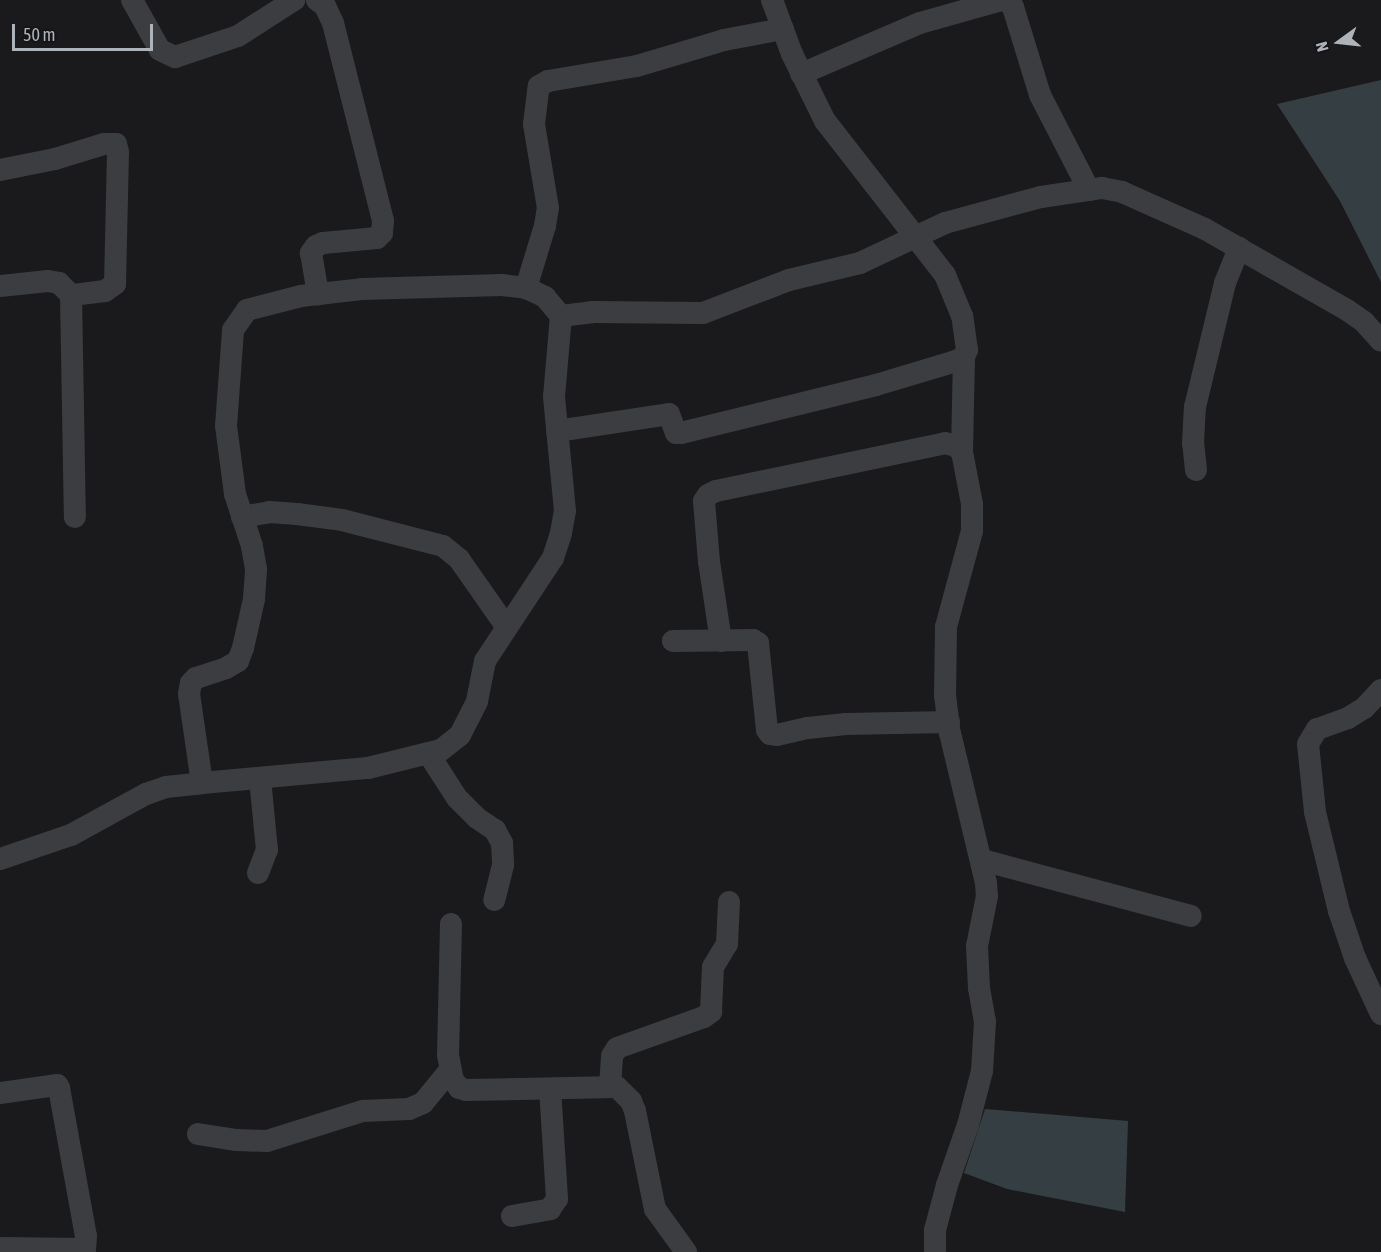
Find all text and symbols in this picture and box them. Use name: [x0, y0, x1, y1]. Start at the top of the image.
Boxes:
scale bar: [15, 12, 156, 50]
north arrow: [1309, 12, 1369, 72]
text: 50 m: [23, 24, 55, 45]
text: N: [1312, 40, 1332, 54]

